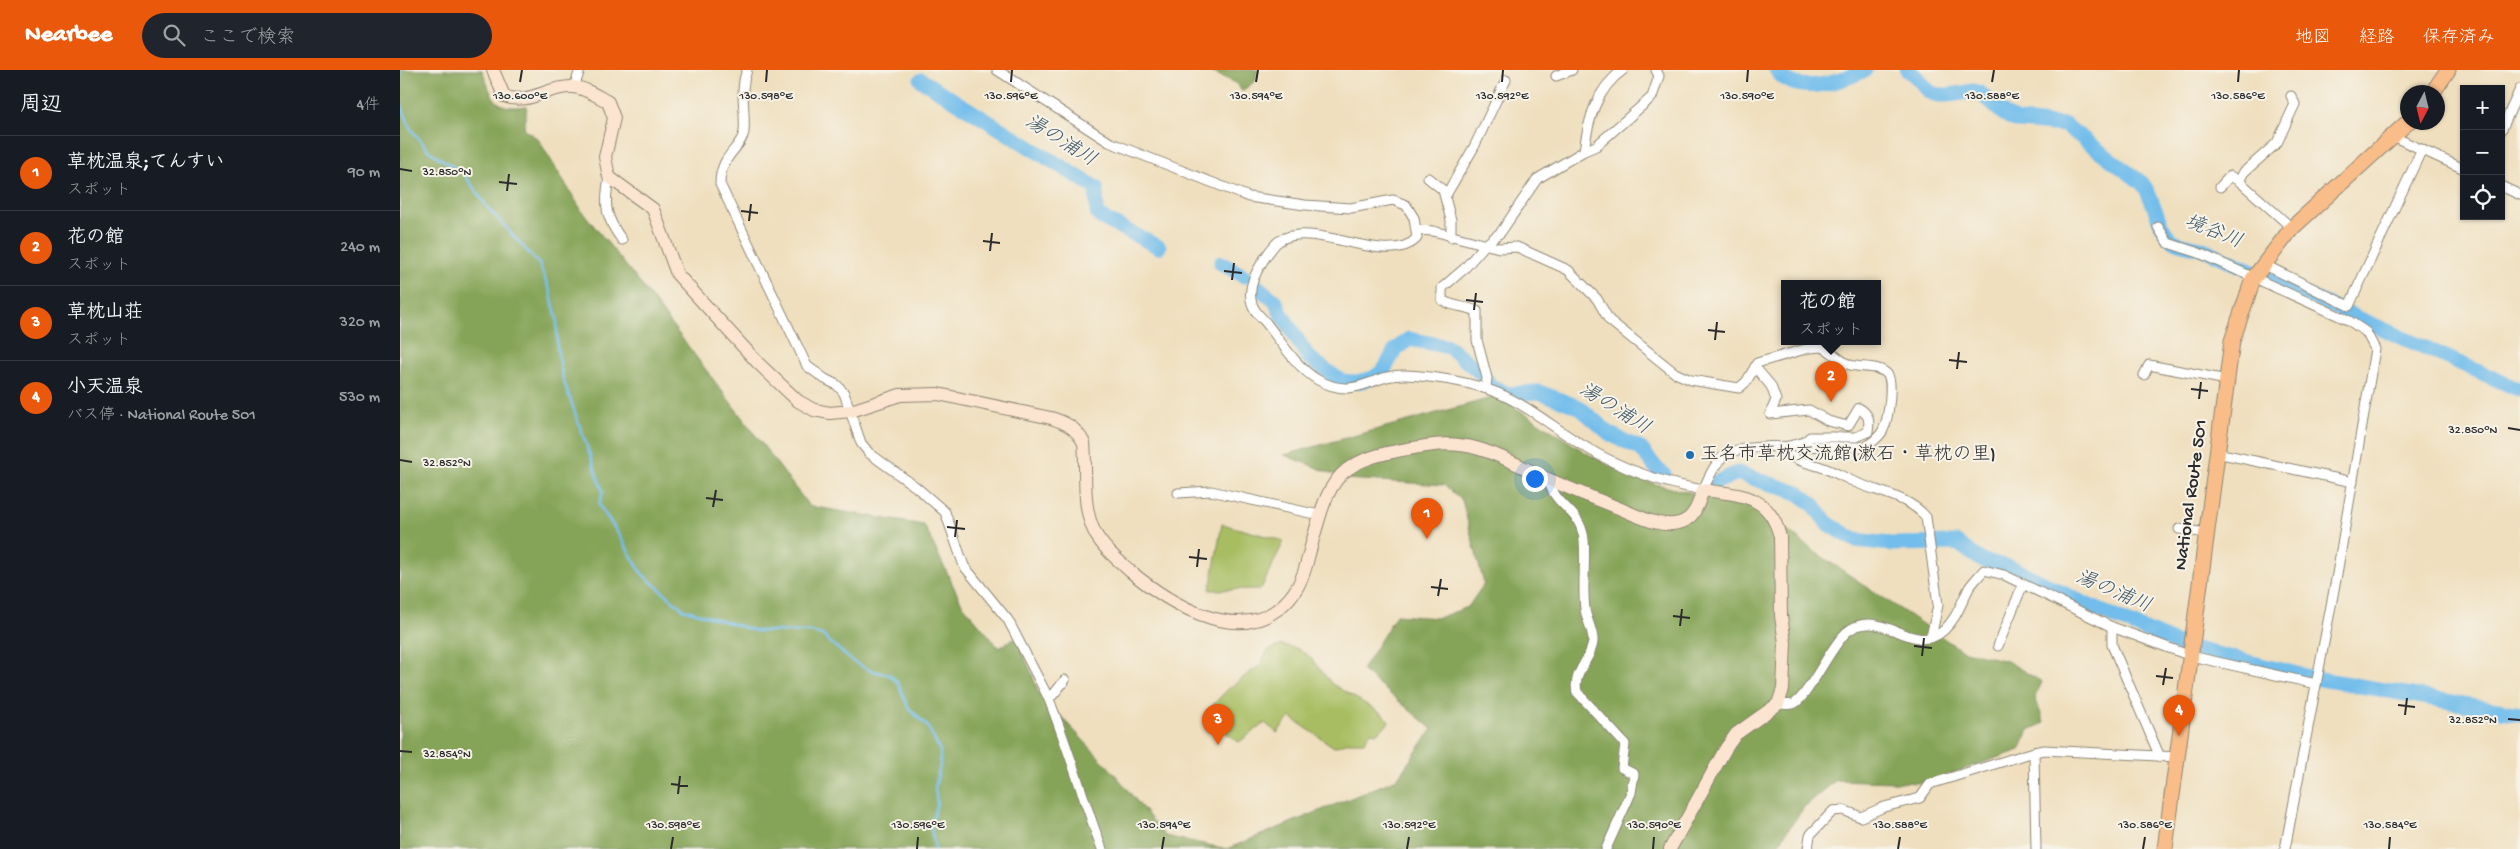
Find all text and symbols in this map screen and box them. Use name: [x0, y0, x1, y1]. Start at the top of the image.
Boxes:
search box: [142, 13, 492, 58]
text: Nearbee: [25, 21, 112, 50]
icon: search: [160, 21, 188, 49]
text: ここで検索: [200, 27, 295, 50]
text: 地図: [2295, 28, 2331, 49]
text: 経路: [2359, 28, 2395, 49]
text: 保存済み: [2423, 28, 2495, 49]
north arrow: [2400, 85, 2445, 130]
map controls: [2460, 85, 2505, 220]
button: +: [2460, 85, 2505, 130]
text: 130.600°E: [492, 90, 548, 104]
text: 130.598°E: [738, 90, 793, 104]
text: 130.596°E: [984, 90, 1038, 104]
text: 130.594°E: [1229, 90, 1283, 104]
text: 130.592°E: [1475, 90, 1529, 104]
text: 130.590°E: [1719, 90, 1774, 104]
text: 130.588°E: [1964, 90, 2020, 104]
text: 130.586°E: [2210, 90, 2265, 104]
text: 周辺: [20, 94, 62, 119]
text: 4件: [356, 97, 380, 116]
water label: 湯の浦川: [1020, 110, 1101, 173]
button: −: [2460, 130, 2505, 175]
text: 草枕温泉;てんすい: [67, 152, 224, 175]
text: 1: [33, 164, 39, 183]
text: 90 m: [348, 164, 380, 183]
text: 32.850°N: [422, 166, 472, 180]
button: locate: [2460, 175, 2505, 220]
text: スポット: [67, 182, 131, 201]
water label: 境谷川: [2181, 210, 2245, 255]
text: 花の館: [67, 227, 124, 250]
text: 2: [32, 239, 40, 258]
text: 240 m: [340, 239, 380, 258]
text: スポット: [67, 257, 131, 276]
popup: [1781, 280, 1881, 345]
text: 花の館: [1799, 292, 1856, 315]
text: 草枕山荘: [67, 302, 143, 325]
text: 3: [32, 314, 40, 333]
text: 320 m: [340, 314, 380, 333]
text: スポット: [1799, 322, 1863, 341]
text: スポット: [67, 332, 131, 351]
pin: 2: [1815, 361, 1847, 402]
text: 小天温泉: [67, 377, 143, 400]
water label: 湯の浦川: [1574, 378, 1655, 441]
text: 4: [32, 389, 40, 408]
text: 530 m: [339, 389, 380, 408]
text: バス停 · National Route 501: [67, 407, 256, 426]
street label: National Route 501: [2170, 418, 2214, 572]
text: 32.850°N: [2448, 424, 2498, 438]
place label: 玉名市草枕交流館(漱石・草枕の里): [1700, 443, 1996, 467]
marker: 玉名市草枕交流館(漱石・草枕の里): [1684, 449, 1696, 461]
text: 32.852°N: [422, 457, 471, 471]
your location: [1522, 466, 1548, 492]
pin: 1: [1411, 498, 1443, 539]
water label: 湯の浦川: [2072, 566, 2155, 619]
pin: 4: [2163, 695, 2195, 736]
pin: 3: [1202, 704, 1234, 745]
text: 32.852°N: [2448, 714, 2497, 728]
text: 32.854°N: [422, 748, 471, 762]
text: 130.598°E: [645, 819, 700, 833]
text: 130.596°E: [891, 819, 945, 833]
text: 130.594°E: [1137, 819, 1191, 833]
text: 130.592°E: [1382, 819, 1436, 833]
text: 130.590°E: [1626, 819, 1681, 833]
text: 130.588°E: [1872, 819, 1928, 833]
text: 130.586°E: [2117, 819, 2172, 833]
text: 130.584°E: [2362, 819, 2417, 833]

